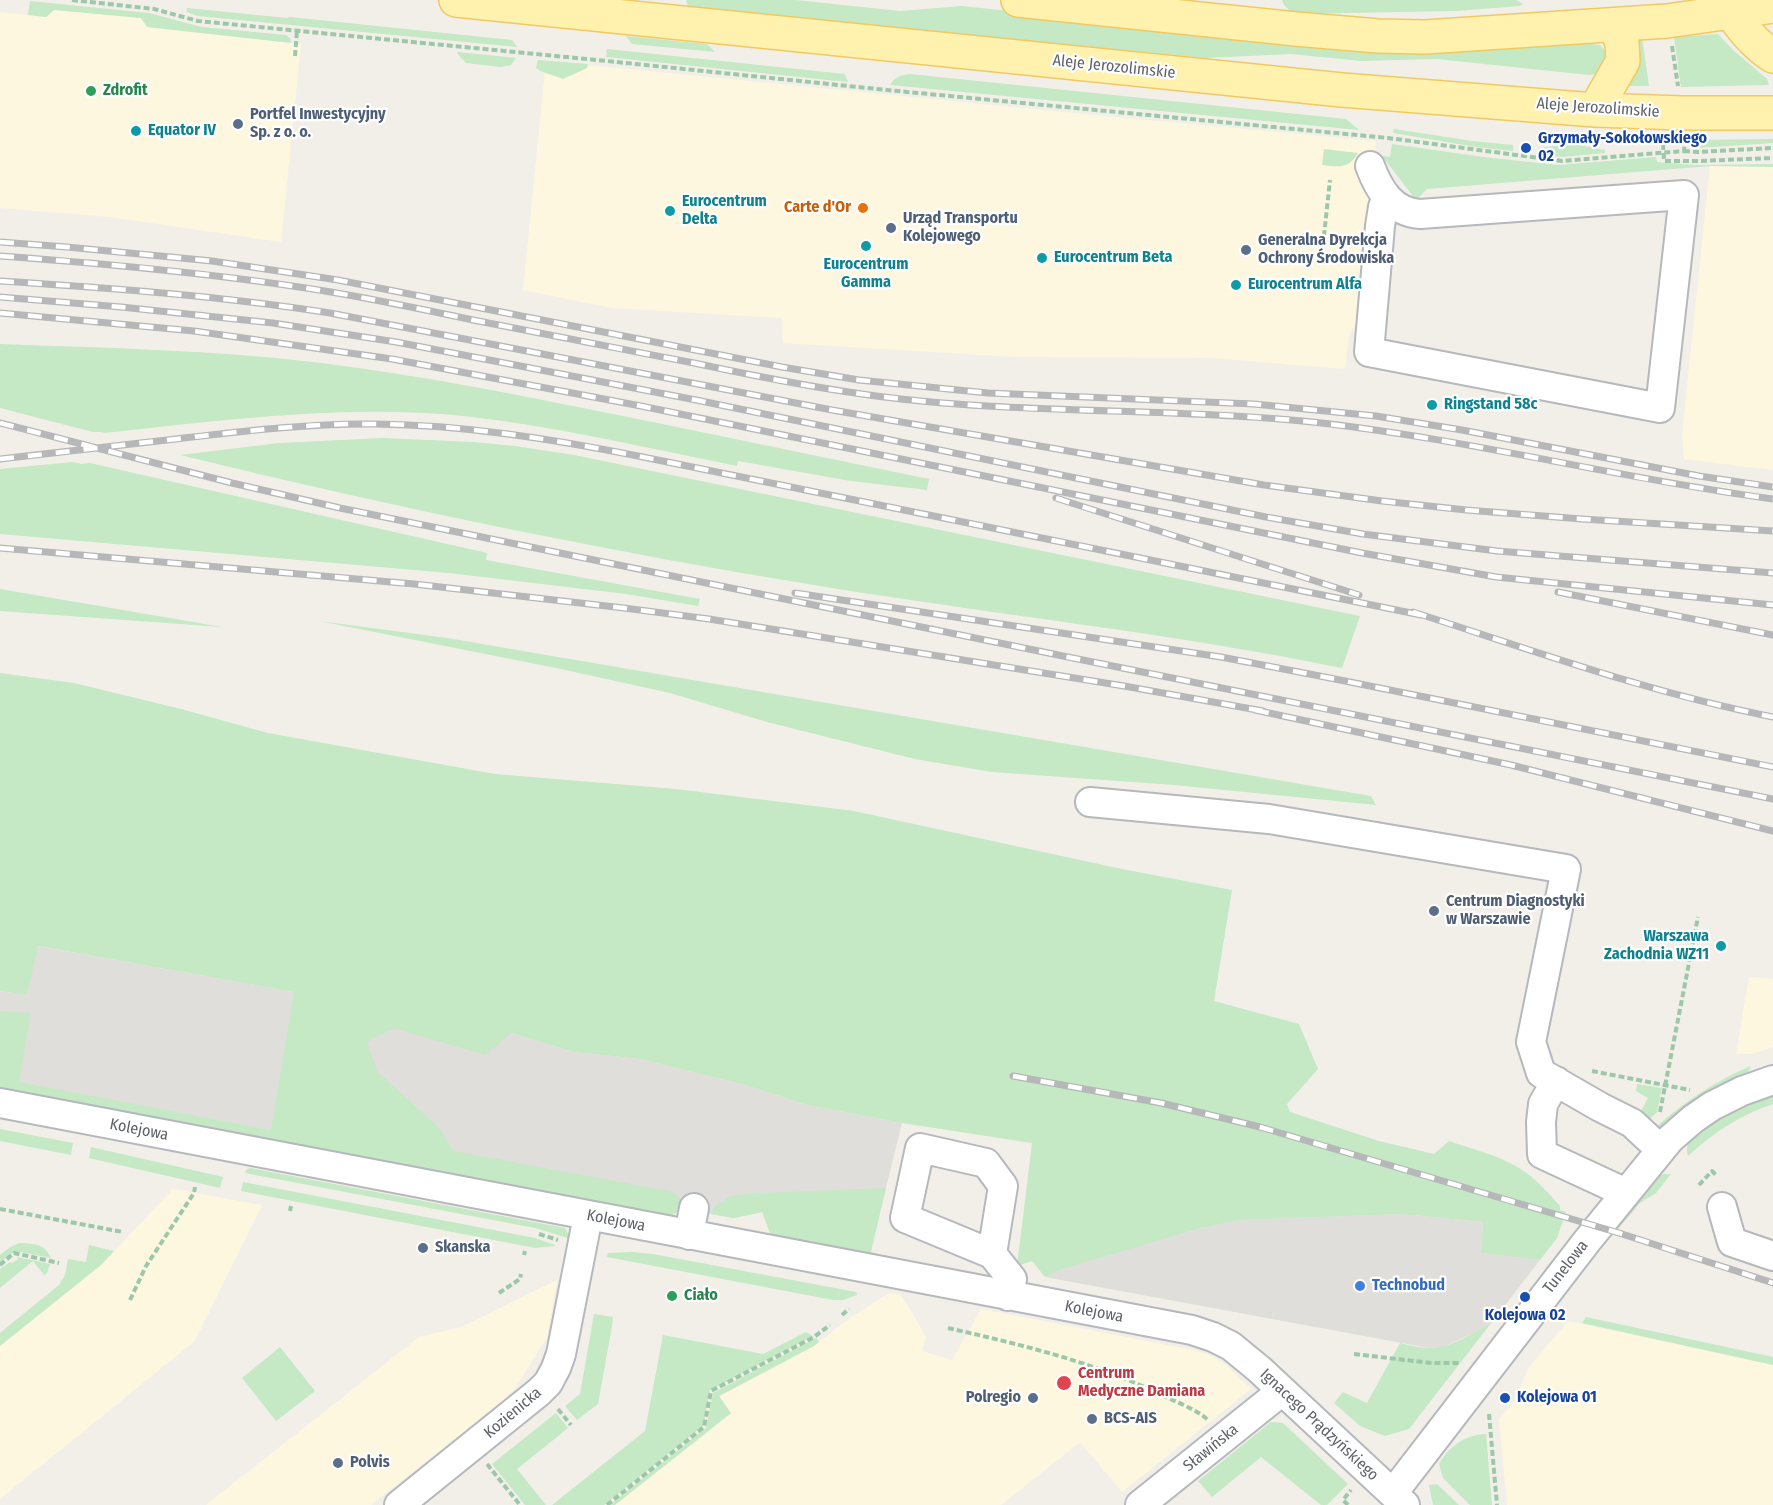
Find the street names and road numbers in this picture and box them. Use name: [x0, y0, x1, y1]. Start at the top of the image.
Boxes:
street label: Aleje Jerozolimskie: [1052, 51, 1176, 83]
street label: Aleje Jerozolimskie: [1536, 94, 1660, 122]
street label: Kolejowa: [108, 1115, 170, 1145]
street label: Kolejowa: [585, 1206, 647, 1236]
street label: Tunelowa: [1539, 1237, 1593, 1297]
street label: Kolejowa: [1063, 1297, 1125, 1327]
street label: Ignacego Prądzyńskiego: [1256, 1365, 1382, 1485]
street label: Kozienicka: [480, 1383, 546, 1443]
street label: Sławińska: [1180, 1420, 1242, 1476]

